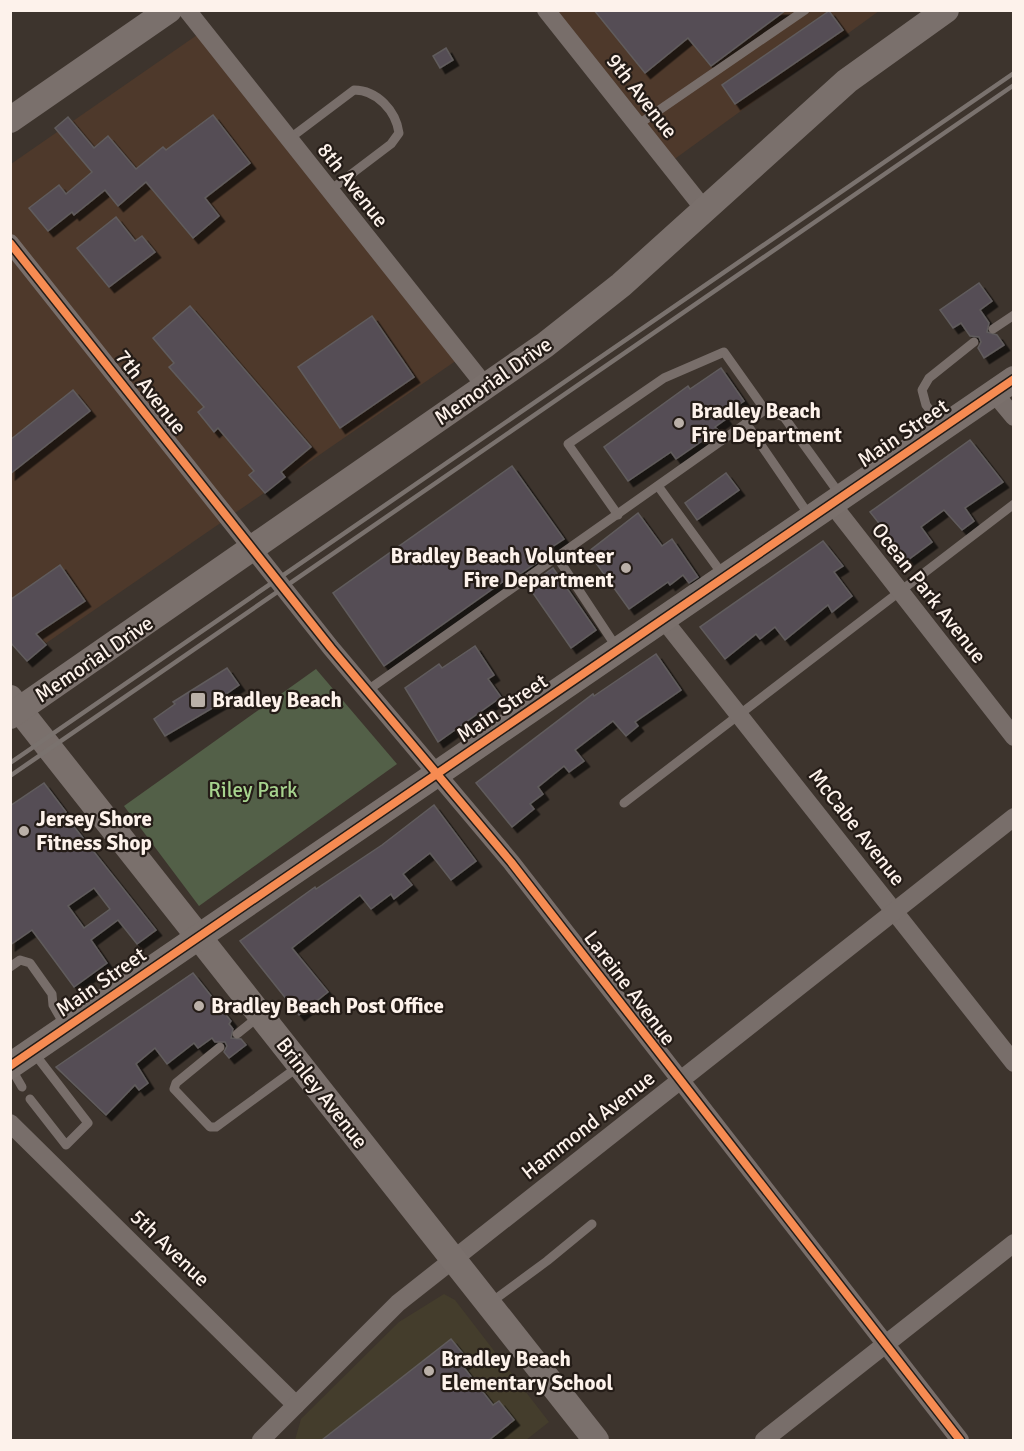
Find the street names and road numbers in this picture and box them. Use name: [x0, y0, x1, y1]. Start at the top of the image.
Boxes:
street label: 9th Avenue: [601, 48, 683, 144]
street label: 8th Avenue: [312, 137, 394, 233]
street label: Memorial Drive: [429, 331, 557, 431]
street label: 7th Avenue: [110, 344, 192, 440]
street label: Main Street: [853, 393, 953, 473]
street label: Ocean Park Avenue: [866, 517, 992, 669]
street label: Memorial Drive: [30, 610, 158, 708]
street label: Main Street: [452, 668, 552, 748]
street label: McCabe Avenue: [803, 763, 911, 891]
street label: Lareine Avenue: [578, 925, 682, 1051]
street label: Main Street: [51, 941, 151, 1023]
street label: Brinley Avenue: [271, 1032, 373, 1154]
street label: Hammond Avenue: [516, 1065, 660, 1185]
street label: 5th Avenue: [125, 1204, 215, 1292]

